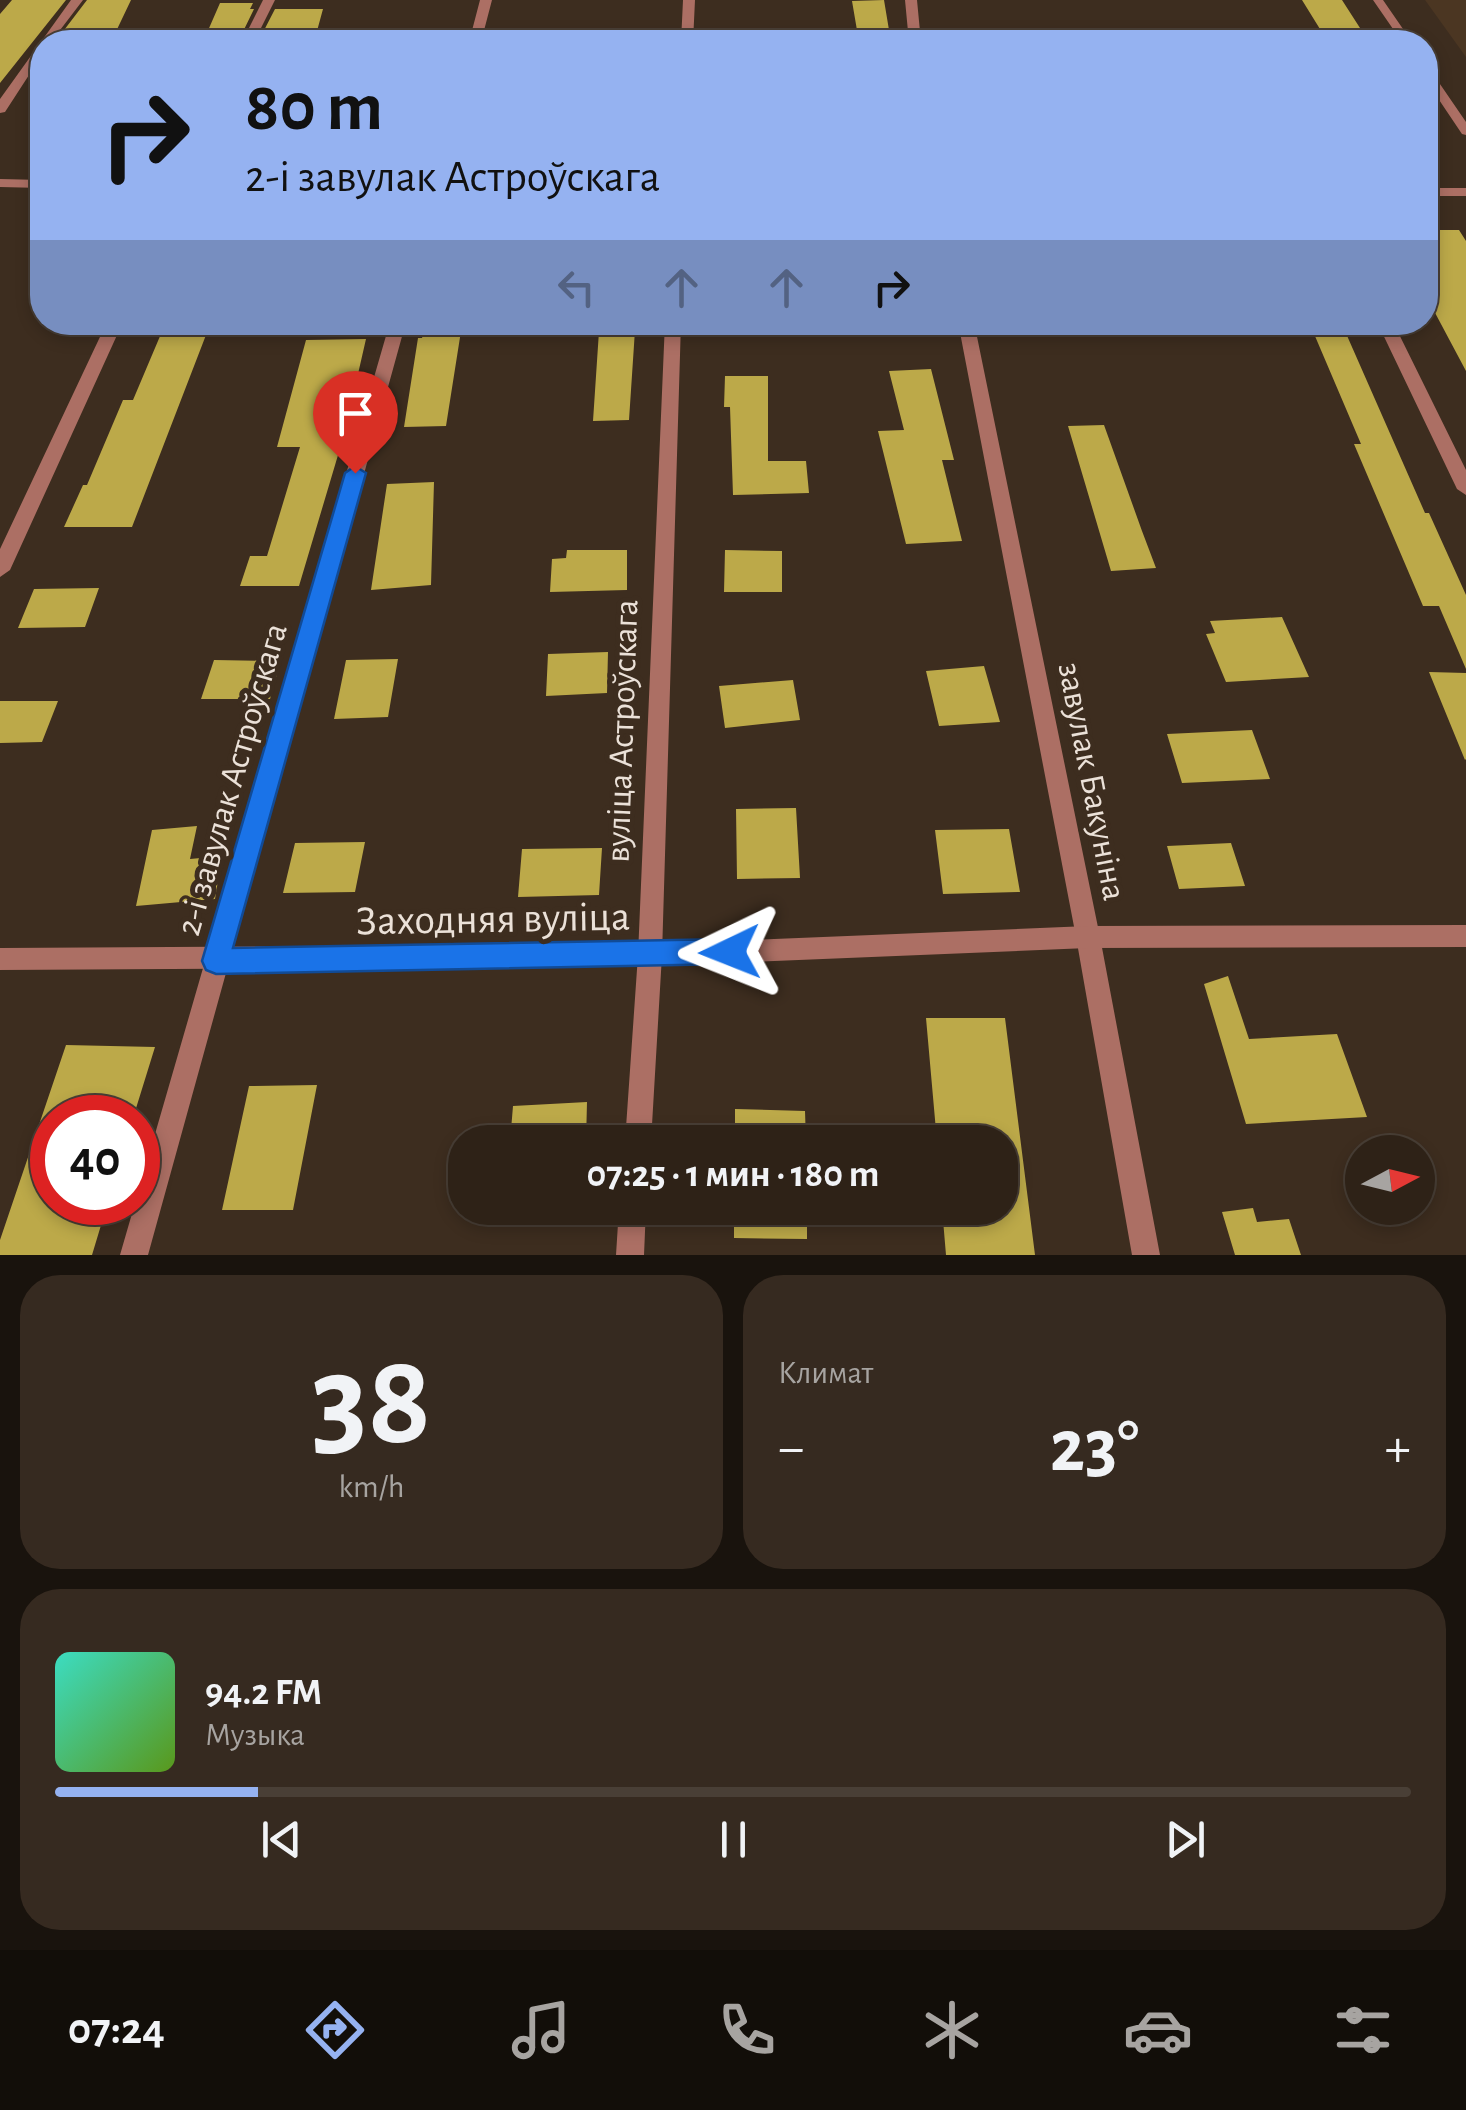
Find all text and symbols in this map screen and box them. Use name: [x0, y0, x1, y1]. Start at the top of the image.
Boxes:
icon: right: [80, 70, 210, 200]
text: 80 m: [245, 73, 383, 143]
text: 2-і завулак Астроўскага: [245, 155, 660, 200]
icon: left: [549, 260, 604, 315]
icon: ahead: [654, 260, 709, 315]
icon: ahead: [759, 260, 814, 315]
icon: right: [864, 260, 919, 315]
pin: [313, 371, 398, 474]
icon: arrive: [328, 386, 383, 441]
street label: вуліца Астроўскага: [600, 599, 645, 863]
street label: 2-і завулак Астроўскага: [171, 619, 294, 939]
street label: завулак Бакуніна: [1051, 659, 1132, 903]
street label: Заходняя вуліца: [355, 896, 631, 942]
position arrow: [678, 900, 782, 1004]
speed limit sign: 40: [30, 1095, 160, 1225]
north arrow: [1345, 1135, 1435, 1225]
map controls: [1345, 1135, 1435, 1225]
text: 07:25 · 1 мин · 180 m: [587, 1156, 879, 1194]
text: 38: [311, 1338, 432, 1468]
text: Климат: [778, 1357, 873, 1389]
text: 23°: [1050, 1410, 1139, 1485]
text: −: [778, 1421, 804, 1476]
text: +: [1385, 1421, 1411, 1476]
text: km/h: [338, 1471, 405, 1503]
text: 94.2 FM: [205, 1674, 322, 1712]
text: Музыка: [205, 1719, 305, 1751]
icon: previous: [254, 1812, 309, 1867]
icon: pause: [706, 1812, 761, 1867]
icon: next: [1158, 1812, 1213, 1867]
icon: directions: [300, 1995, 370, 2065]
icon: music: [506, 1995, 576, 2065]
icon: phone: [712, 1995, 782, 2065]
icon: climate: [917, 1995, 987, 2065]
icon: car: [1123, 1995, 1193, 2065]
icon: filters: [1328, 1995, 1398, 2065]
text: 07:24: [68, 2007, 165, 2052]

